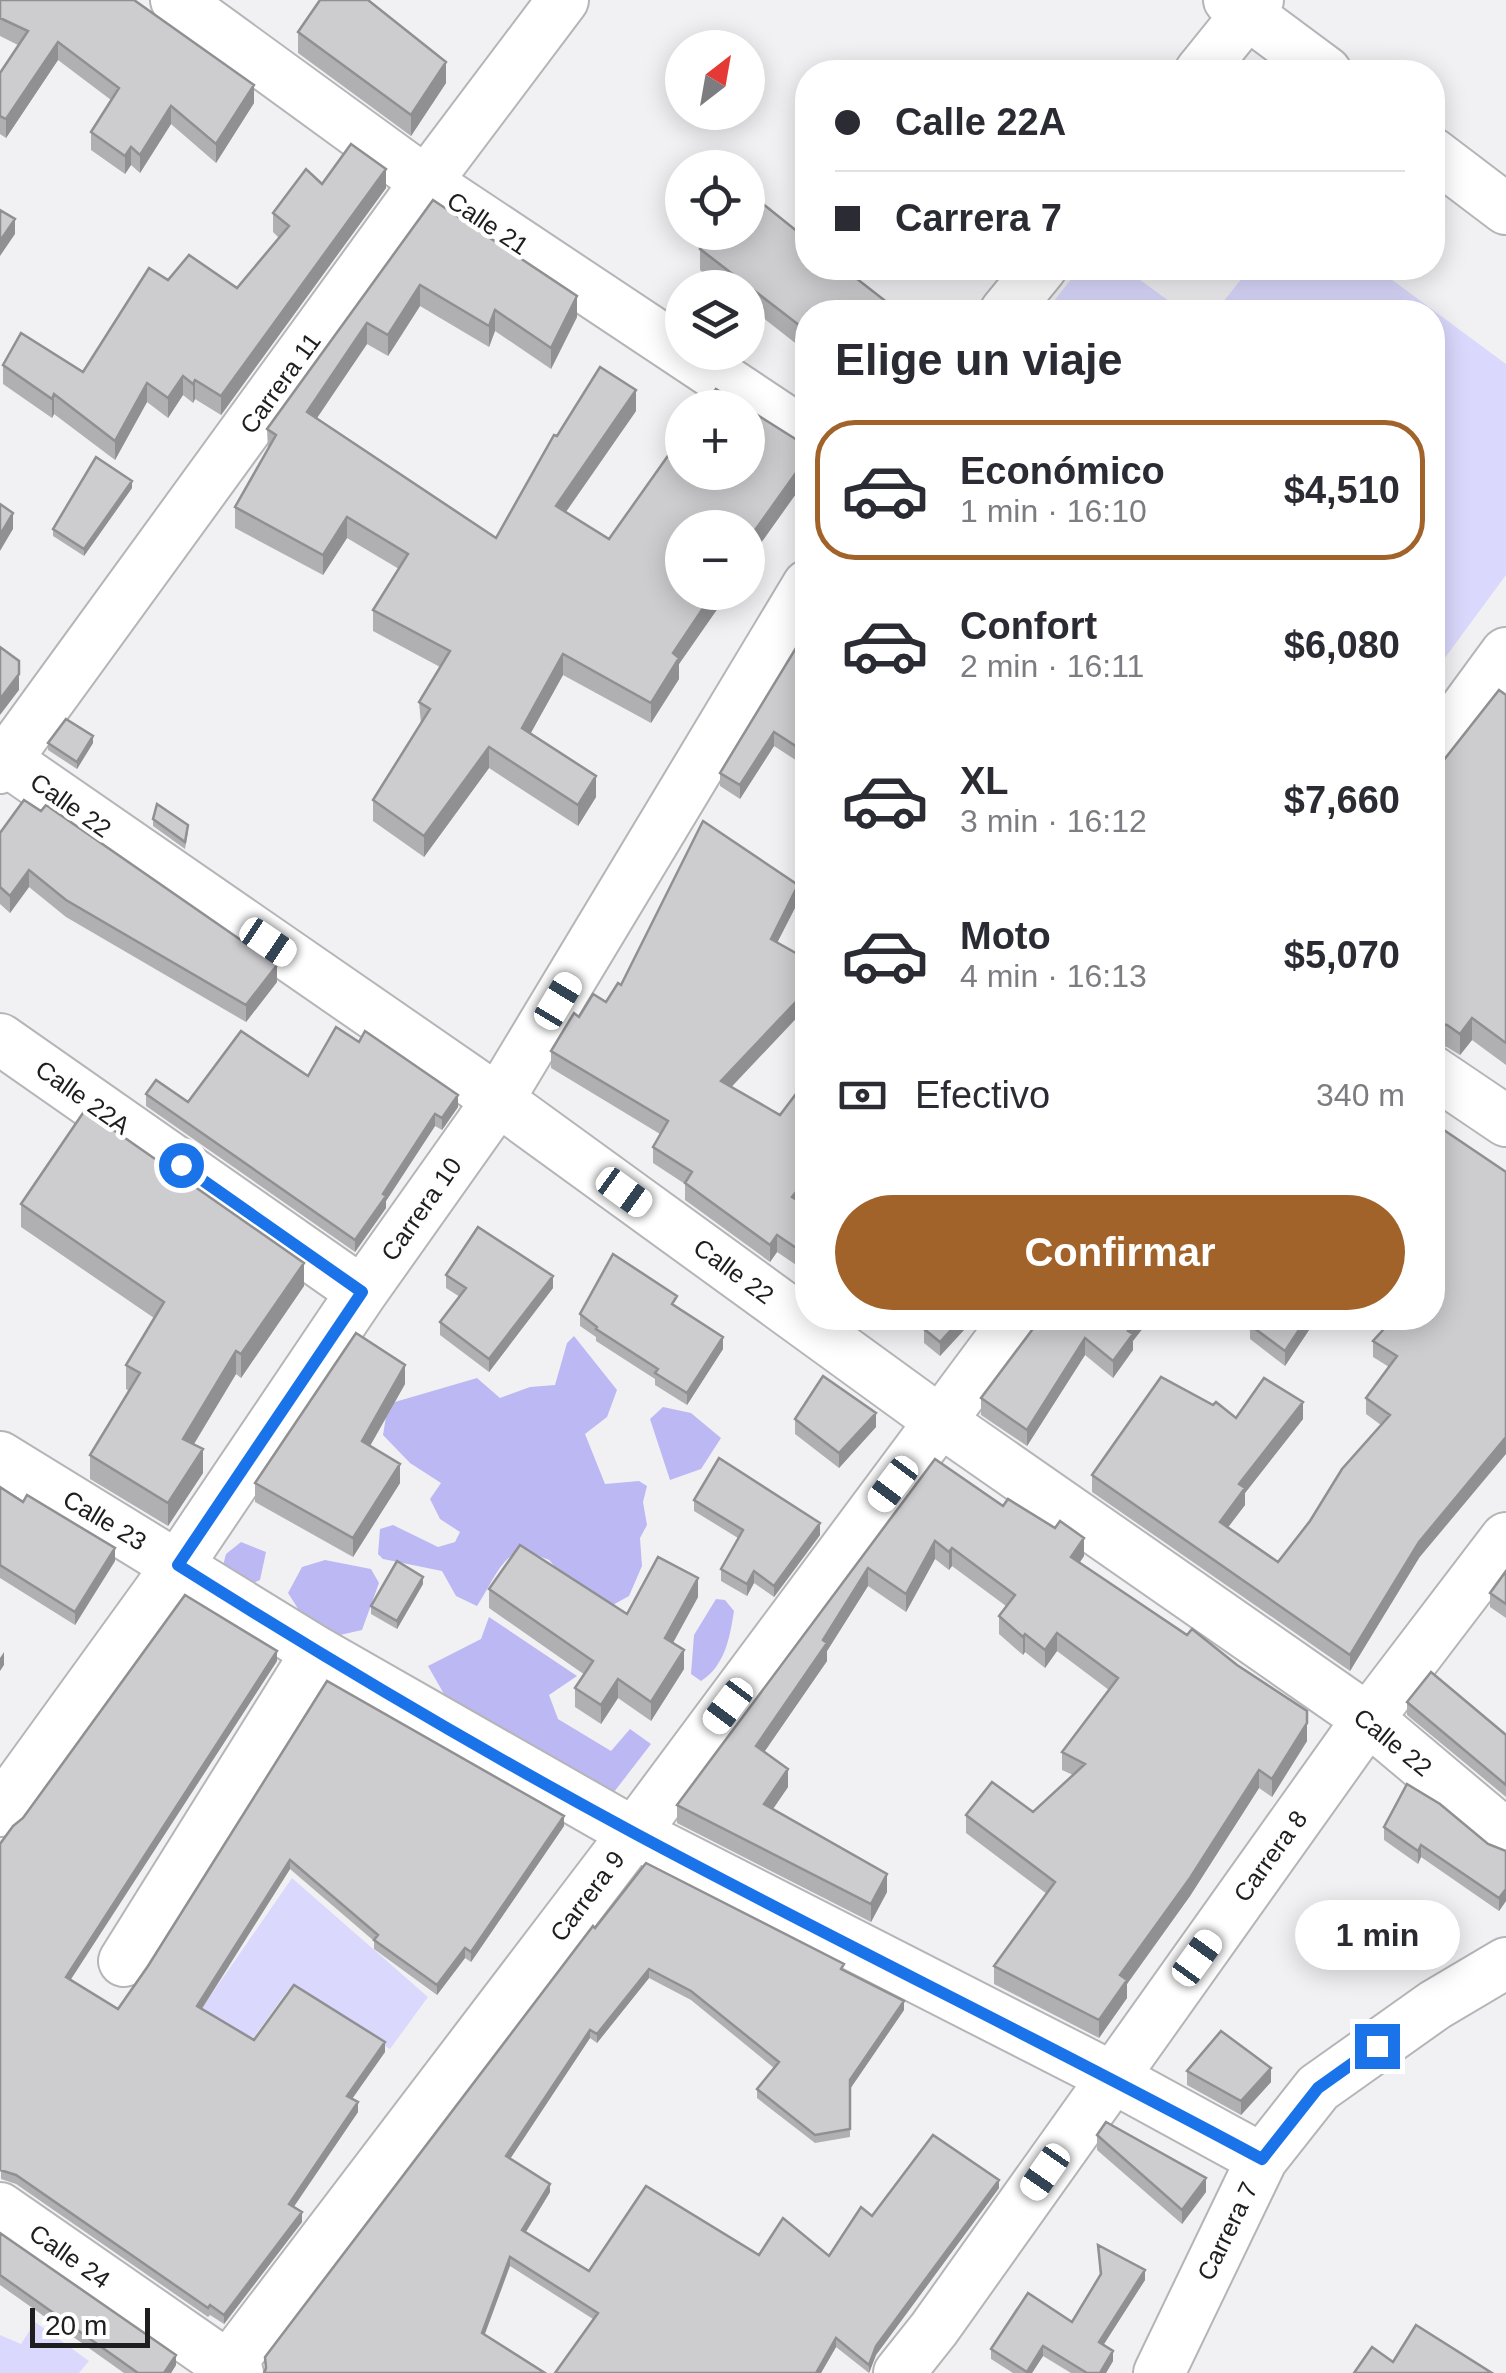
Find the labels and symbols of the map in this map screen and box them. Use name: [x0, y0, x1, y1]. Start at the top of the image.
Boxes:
north arrow: [665, 30, 765, 130]
street label: Calle 21: [442, 186, 534, 260]
street label: Carrera 11: [234, 327, 326, 439]
street label: Calle 22: [25, 767, 117, 843]
car: [235, 913, 301, 971]
car: [530, 968, 586, 1034]
street label: Calle 22A: [31, 1054, 136, 1140]
route start: [159, 1143, 204, 1188]
street label: Carrera 10: [375, 1152, 467, 1266]
car: [591, 1162, 657, 1222]
street label: Calle 22: [689, 1233, 779, 1309]
car: [863, 1451, 923, 1517]
street label: Calle 23: [58, 1484, 152, 1556]
car: [698, 1673, 758, 1739]
street label: Calle 22: [1349, 1702, 1437, 1782]
street label: Carrera 8: [1228, 1805, 1312, 1907]
street label: Carrera 9: [544, 1845, 630, 1947]
callout: 1 min: [1294, 1901, 1460, 1971]
car: [1167, 1925, 1227, 1991]
route end: [1355, 2024, 1400, 2069]
car: [1016, 2139, 1074, 2205]
street label: Carrera 7: [1191, 2177, 1263, 2285]
street label: Calle 24: [24, 2218, 116, 2294]
scale bar: [30, 2303, 150, 2348]

